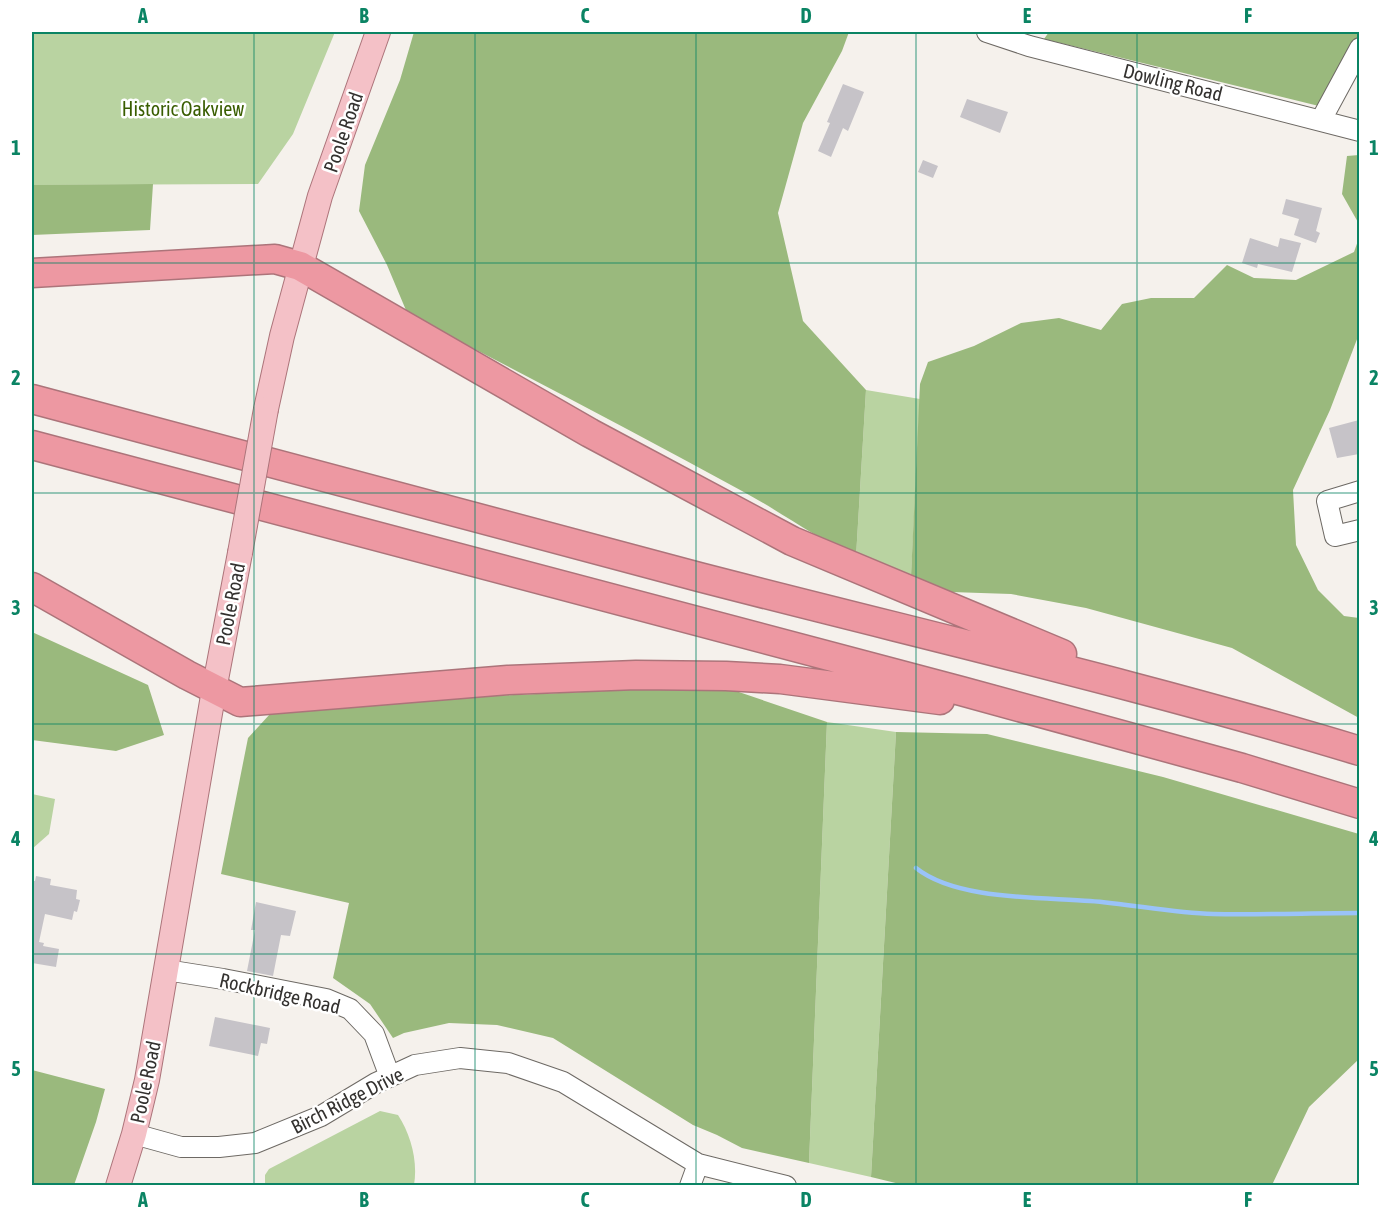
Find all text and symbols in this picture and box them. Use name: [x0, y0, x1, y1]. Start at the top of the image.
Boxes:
text: A: [137, 4, 148, 27]
text: B: [359, 4, 369, 27]
text: C: [581, 4, 590, 27]
text: D: [800, 4, 812, 27]
text: E: [1023, 4, 1032, 27]
text: F: [1244, 4, 1252, 27]
street label: Dowling Road: [1121, 59, 1225, 105]
street label: Poole Road: [319, 89, 367, 175]
park label: Historic Oakview: [122, 97, 244, 120]
text: 1: [11, 136, 21, 159]
text: 1: [1369, 136, 1379, 159]
text: 2: [11, 366, 21, 389]
text: 2: [1369, 366, 1379, 389]
street label: Poole Road: [211, 561, 249, 647]
text: 3: [11, 596, 21, 619]
text: 3: [1369, 596, 1379, 619]
text: 4: [10, 827, 21, 850]
text: 4: [1368, 827, 1379, 850]
street label: Rockbridge Road: [217, 968, 343, 1018]
street label: Poole Road: [125, 1039, 165, 1125]
text: 5: [11, 1057, 21, 1080]
text: 5: [1369, 1057, 1379, 1080]
street label: Birch Ridge Drive: [287, 1062, 407, 1138]
text: A: [137, 1188, 148, 1211]
text: B: [359, 1188, 369, 1211]
text: C: [581, 1188, 590, 1211]
text: D: [800, 1188, 812, 1211]
text: E: [1023, 1188, 1032, 1211]
text: F: [1244, 1188, 1252, 1211]

